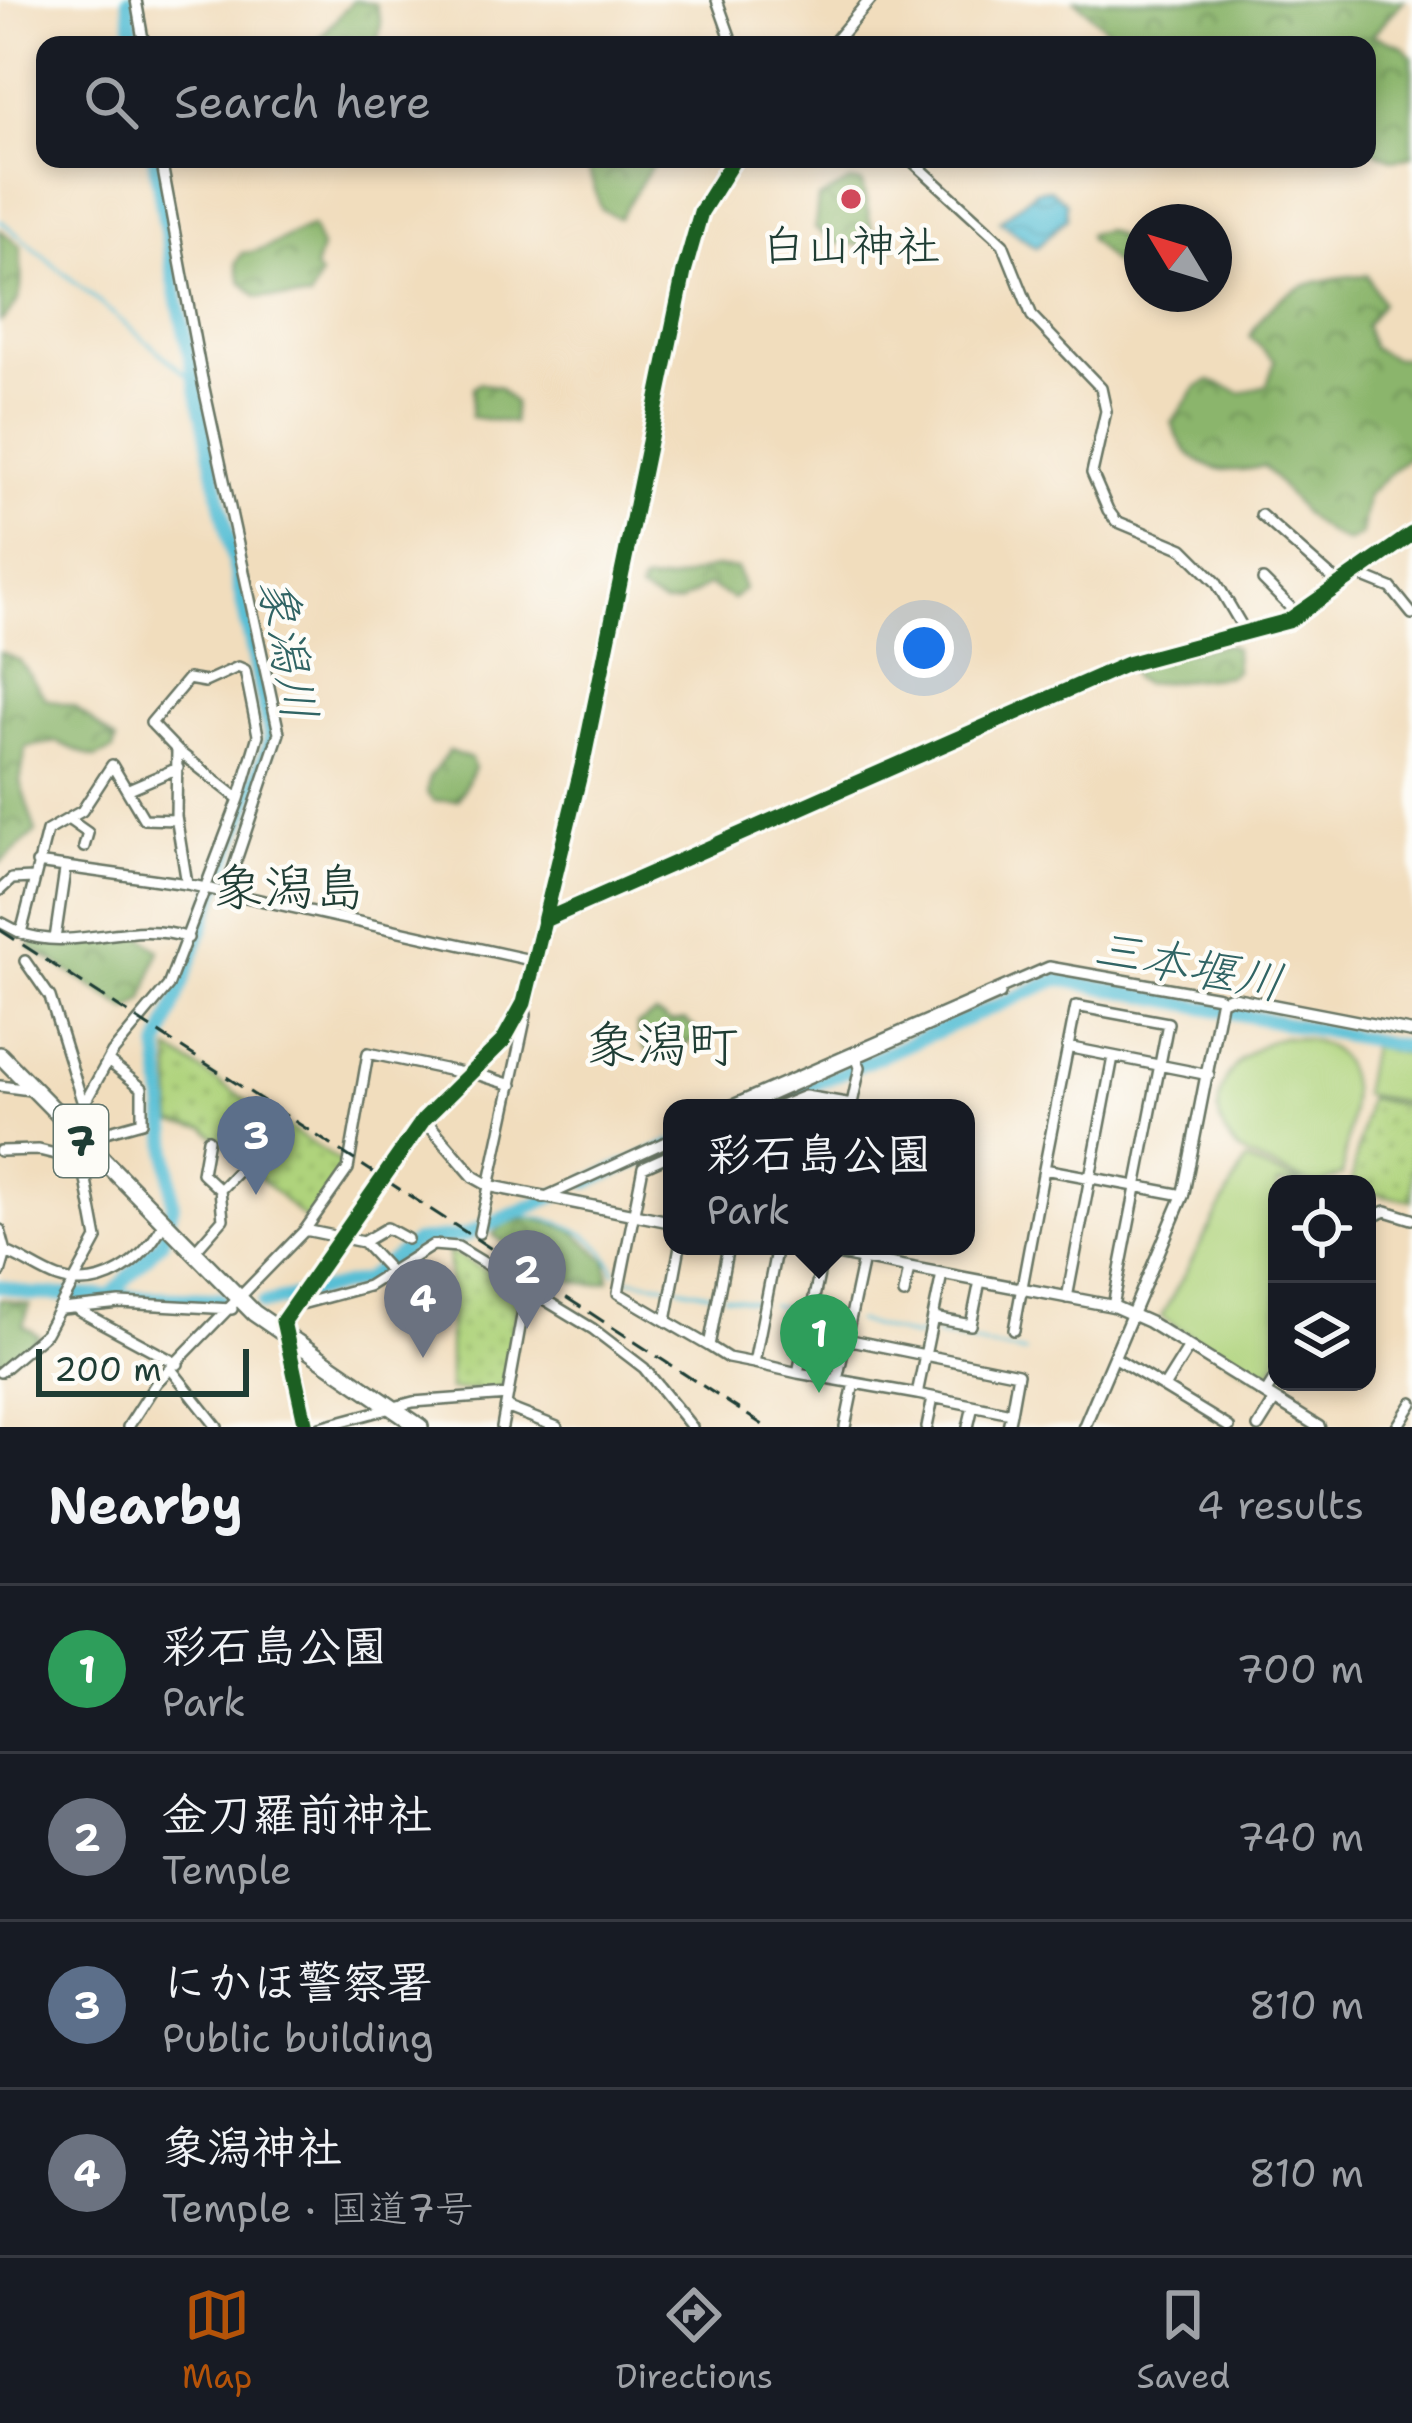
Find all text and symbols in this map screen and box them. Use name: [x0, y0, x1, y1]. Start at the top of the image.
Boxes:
search box: [36, 36, 1376, 168]
icon: search: [78, 69, 144, 135]
text: Search here: [174, 72, 431, 132]
marker: 白山神社: [838, 186, 864, 212]
north arrow: [1124, 204, 1232, 312]
place label: 白山神社: [761, 215, 941, 275]
water label: 象潟川: [245, 573, 333, 725]
your location: [894, 618, 954, 678]
district label: 象潟島: [212, 853, 366, 921]
water label: 三本堰川: [1089, 915, 1289, 1015]
district label: 象潟町: [585, 1010, 739, 1078]
pin: 3: [217, 1096, 295, 1195]
popup: [663, 1099, 975, 1255]
road number: 7: [54, 1105, 108, 1177]
text: 彩石島公園: [706, 1124, 932, 1184]
map controls: [1268, 1175, 1376, 1391]
button: locate: [1268, 1175, 1376, 1283]
text: Park: [706, 1184, 790, 1236]
pin: 2: [488, 1230, 566, 1329]
pin: 4: [384, 1259, 462, 1358]
button: layers: [1268, 1283, 1376, 1391]
pin: 1: [780, 1294, 858, 1393]
scale bar: [36, 1343, 249, 1396]
text: 200 m: [54, 1347, 162, 1392]
text: Nearby: [48, 1471, 243, 1539]
text: 4 results: [1197, 1479, 1364, 1531]
text: 彩石島公園: [162, 1616, 387, 1676]
text: 1: [78, 1643, 96, 1695]
text: 700 m: [1236, 1643, 1364, 1695]
text: Park: [162, 1676, 246, 1728]
text: 金刀羅前神社: [162, 1784, 432, 1844]
text: 2: [73, 1811, 101, 1863]
text: 740 m: [1237, 1811, 1364, 1863]
text: Temple: [162, 1844, 292, 1896]
text: にかほ警察署: [162, 1952, 432, 2012]
text: 3: [73, 1979, 101, 2031]
text: 810 m: [1249, 1979, 1364, 2031]
text: Public building: [162, 2012, 434, 2064]
text: 象潟神社: [162, 2117, 342, 2177]
text: 4: [73, 2147, 101, 2199]
text: 810 m: [1249, 2147, 1364, 2199]
text: Temple · 国道7号: [162, 2182, 474, 2234]
tab: Map: [182, 2282, 252, 2399]
tab: Directions: [616, 2282, 773, 2399]
tab: Saved: [1137, 2282, 1230, 2399]

